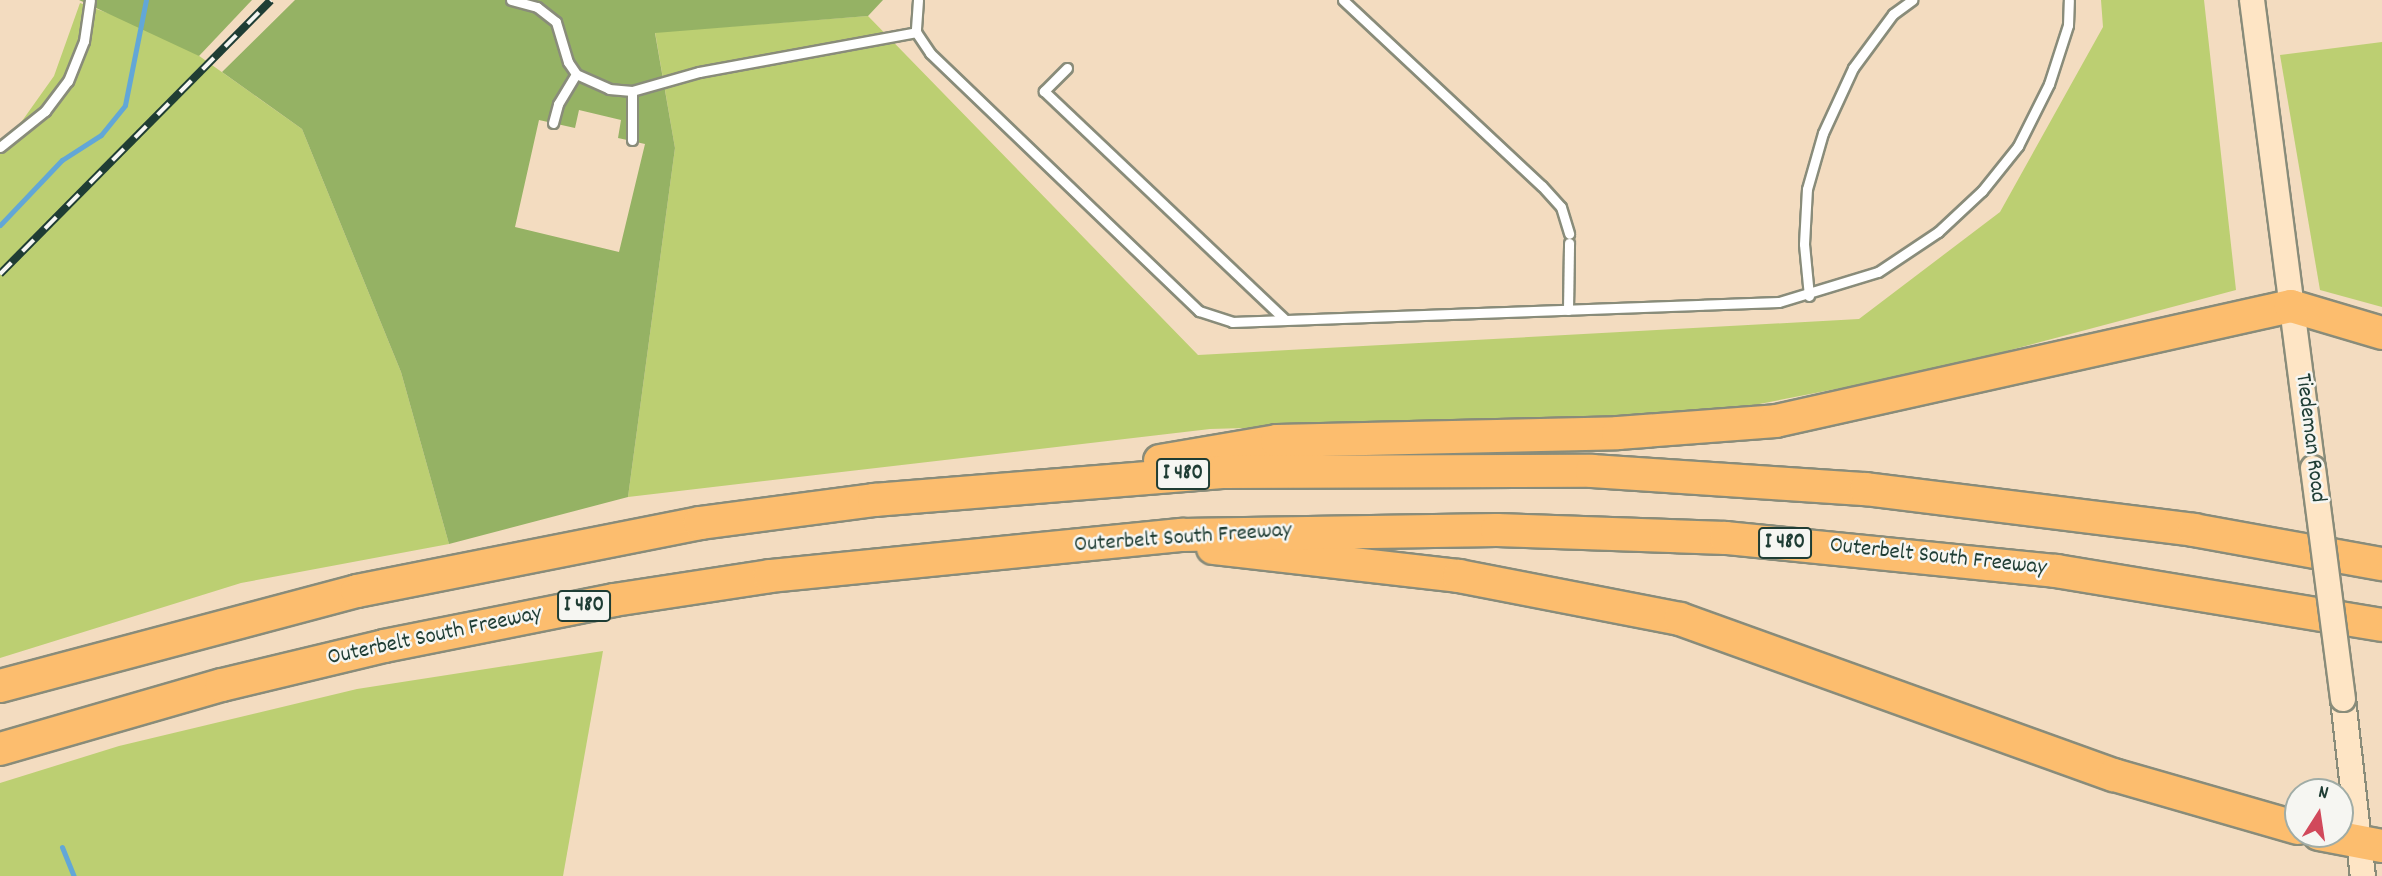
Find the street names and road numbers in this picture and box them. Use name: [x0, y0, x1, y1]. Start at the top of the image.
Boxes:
street label: Tiedeman Road: [2287, 372, 2331, 504]
road number: I 480: [1155, 456, 1211, 491]
street label: Outerbelt South Freeway: [1073, 518, 1293, 560]
road number: I 480: [1757, 526, 1813, 560]
street label: Outerbelt South Freeway: [1828, 533, 2048, 583]
road number: I 480: [556, 588, 612, 624]
street label: Outerbelt South Freeway: [325, 601, 545, 673]

